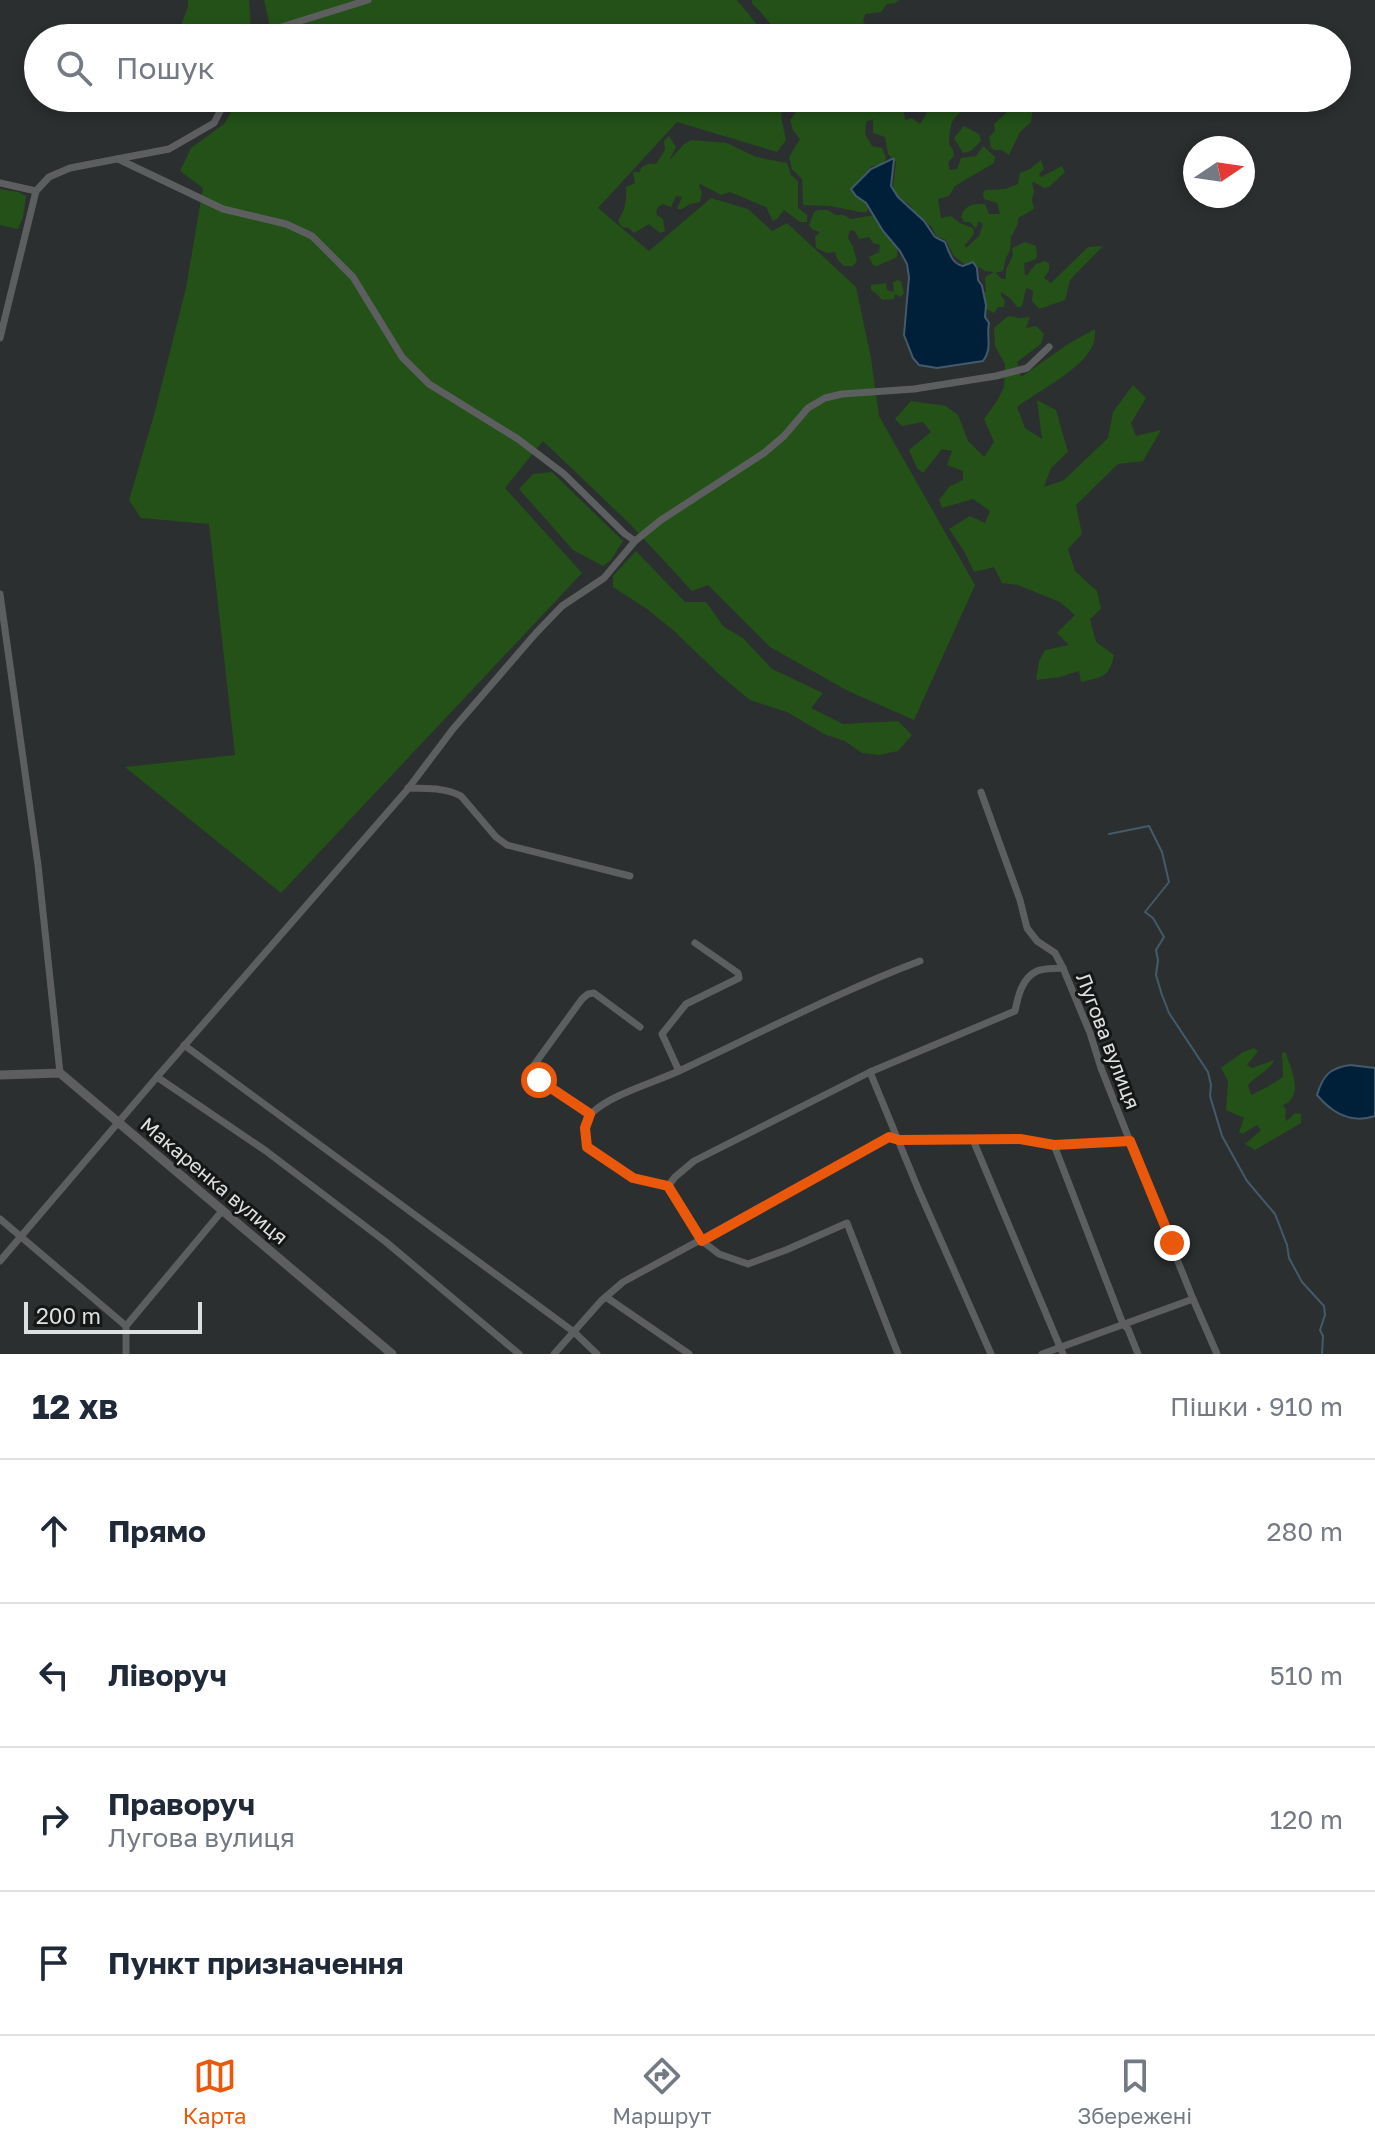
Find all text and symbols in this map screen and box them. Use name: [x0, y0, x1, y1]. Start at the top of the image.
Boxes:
search box: [24, 24, 1351, 112]
icon: search: [52, 46, 96, 90]
text: Пошук: [116, 50, 215, 86]
north arrow: [1183, 136, 1255, 208]
street label: Лугова вулиця: [1072, 969, 1146, 1112]
route start: [521, 1062, 557, 1098]
street label: Макаренка вулиця: [136, 1112, 293, 1249]
route end: [1154, 1225, 1190, 1261]
scale bar: [24, 1298, 202, 1334]
text: 200 m: [36, 1302, 101, 1329]
text: 12 хв: [32, 1386, 118, 1426]
text: Пішки · 910 m: [1170, 1391, 1343, 1422]
icon: ahead: [32, 1509, 76, 1553]
text: Прямо: [108, 1513, 206, 1549]
text: 280 m: [1266, 1516, 1343, 1547]
icon: left: [32, 1653, 76, 1697]
text: Ліворуч: [108, 1657, 227, 1693]
text: 510 m: [1270, 1660, 1343, 1691]
text: Праворуч: [108, 1786, 255, 1822]
icon: right: [32, 1797, 76, 1841]
text: 120 m: [1270, 1804, 1343, 1835]
text: Лугова вулиця: [108, 1822, 295, 1853]
icon: arrive: [32, 1941, 76, 1985]
text: Пункт призначення: [108, 1945, 404, 1981]
tab: Карта: [183, 2054, 247, 2129]
tab: Маршрут: [612, 2054, 712, 2129]
tab: Збережені: [1077, 2054, 1192, 2129]

